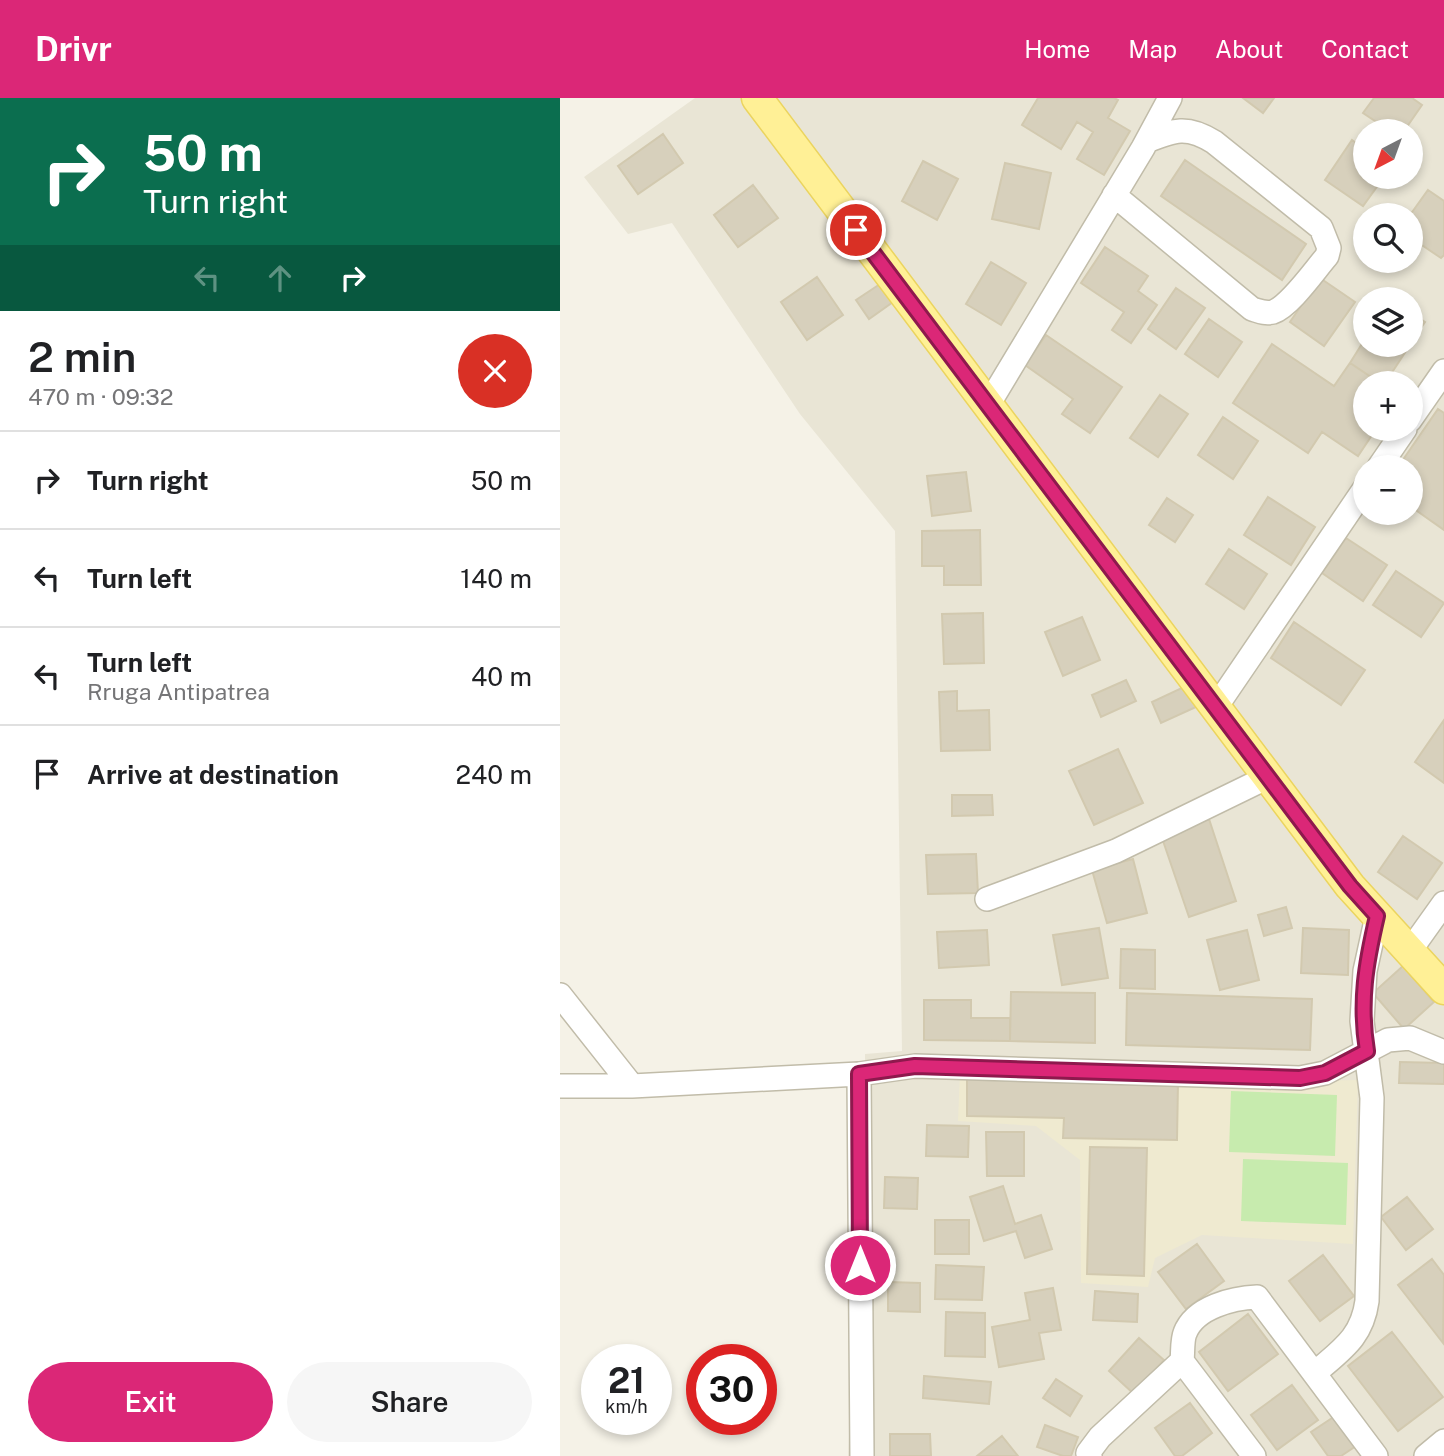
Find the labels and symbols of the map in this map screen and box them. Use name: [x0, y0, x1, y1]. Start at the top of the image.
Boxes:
north arrow: [1353, 119, 1423, 189]
pin: [826, 200, 886, 260]
position arrow: [823, 1228, 897, 1302]
speed limit sign: 30: [686, 1344, 777, 1435]

